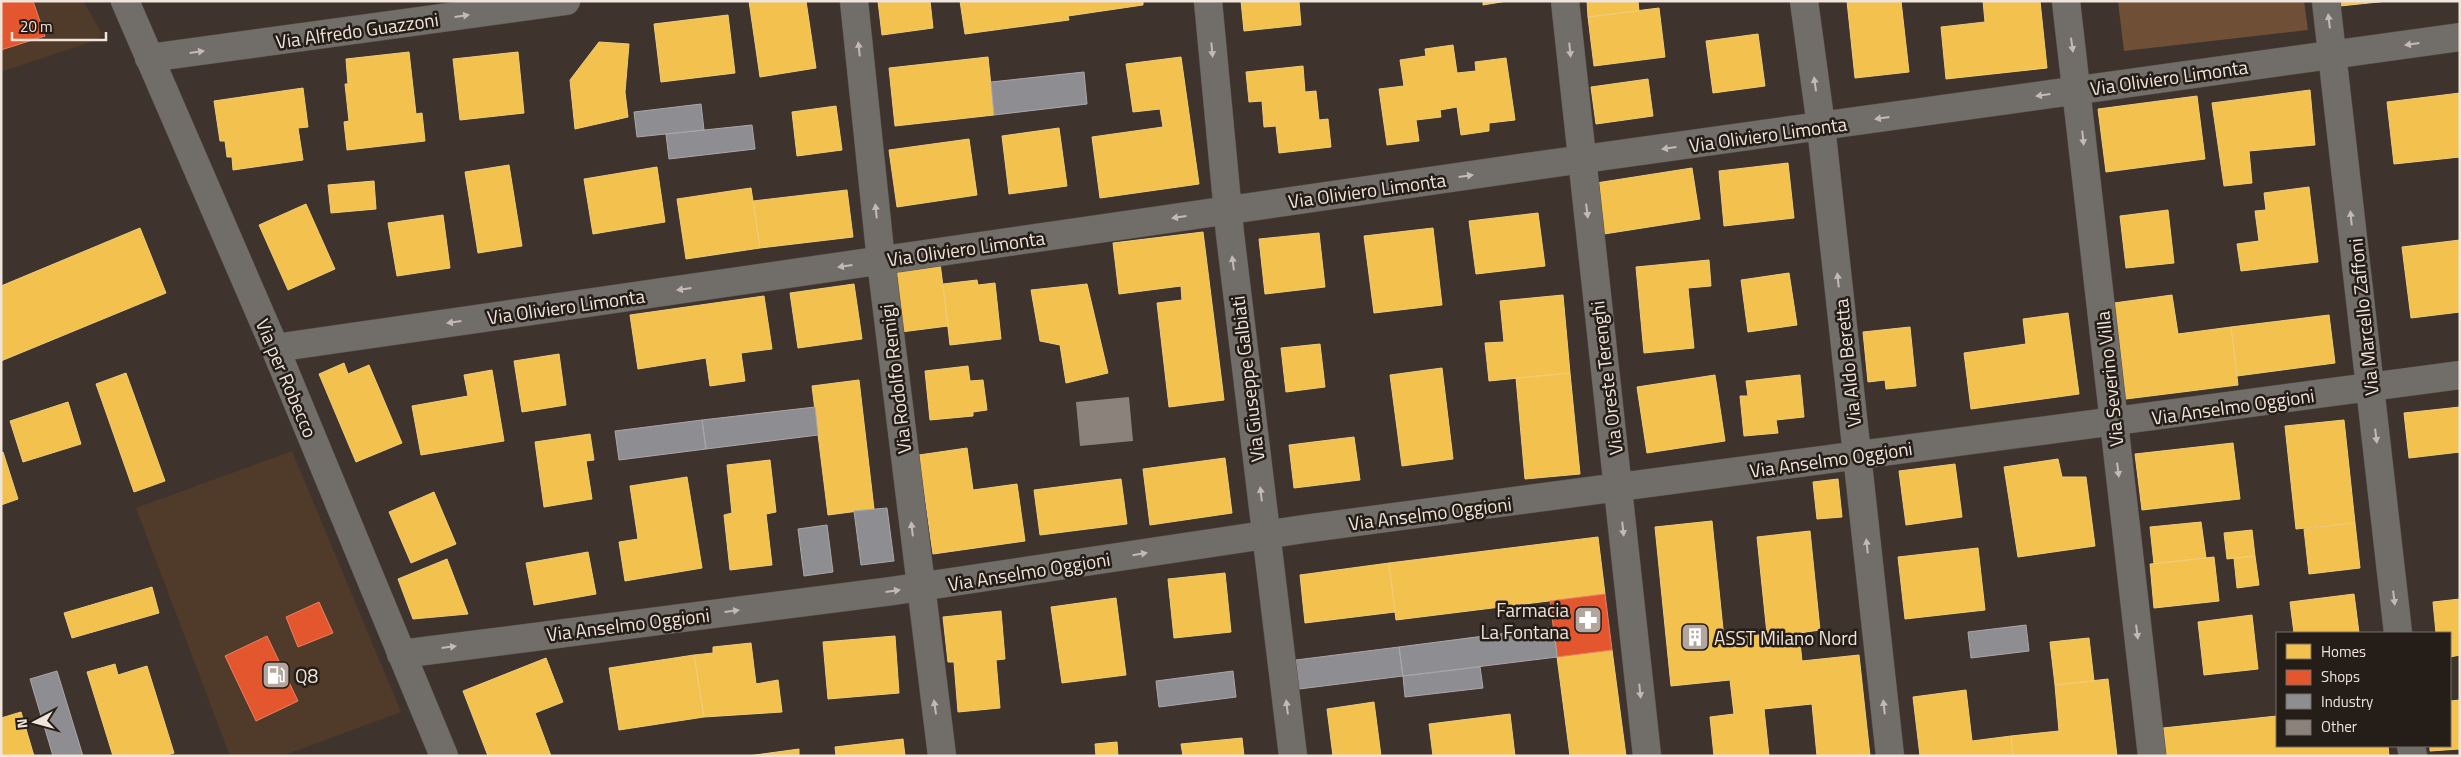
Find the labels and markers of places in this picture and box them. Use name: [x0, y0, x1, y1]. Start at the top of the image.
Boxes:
place label: Farmacia La Fontana: [1480, 595, 1569, 646]
pharmacy icon: Farmacia La Fontana: [1573, 605, 1603, 635]
building icon: ASST Milano Nord: [1680, 622, 1710, 652]
place label: ASST Milano Nord: [1714, 623, 1858, 652]
fuel station icon: Q8: [261, 660, 291, 690]
place label: Q8: [295, 661, 319, 690]

